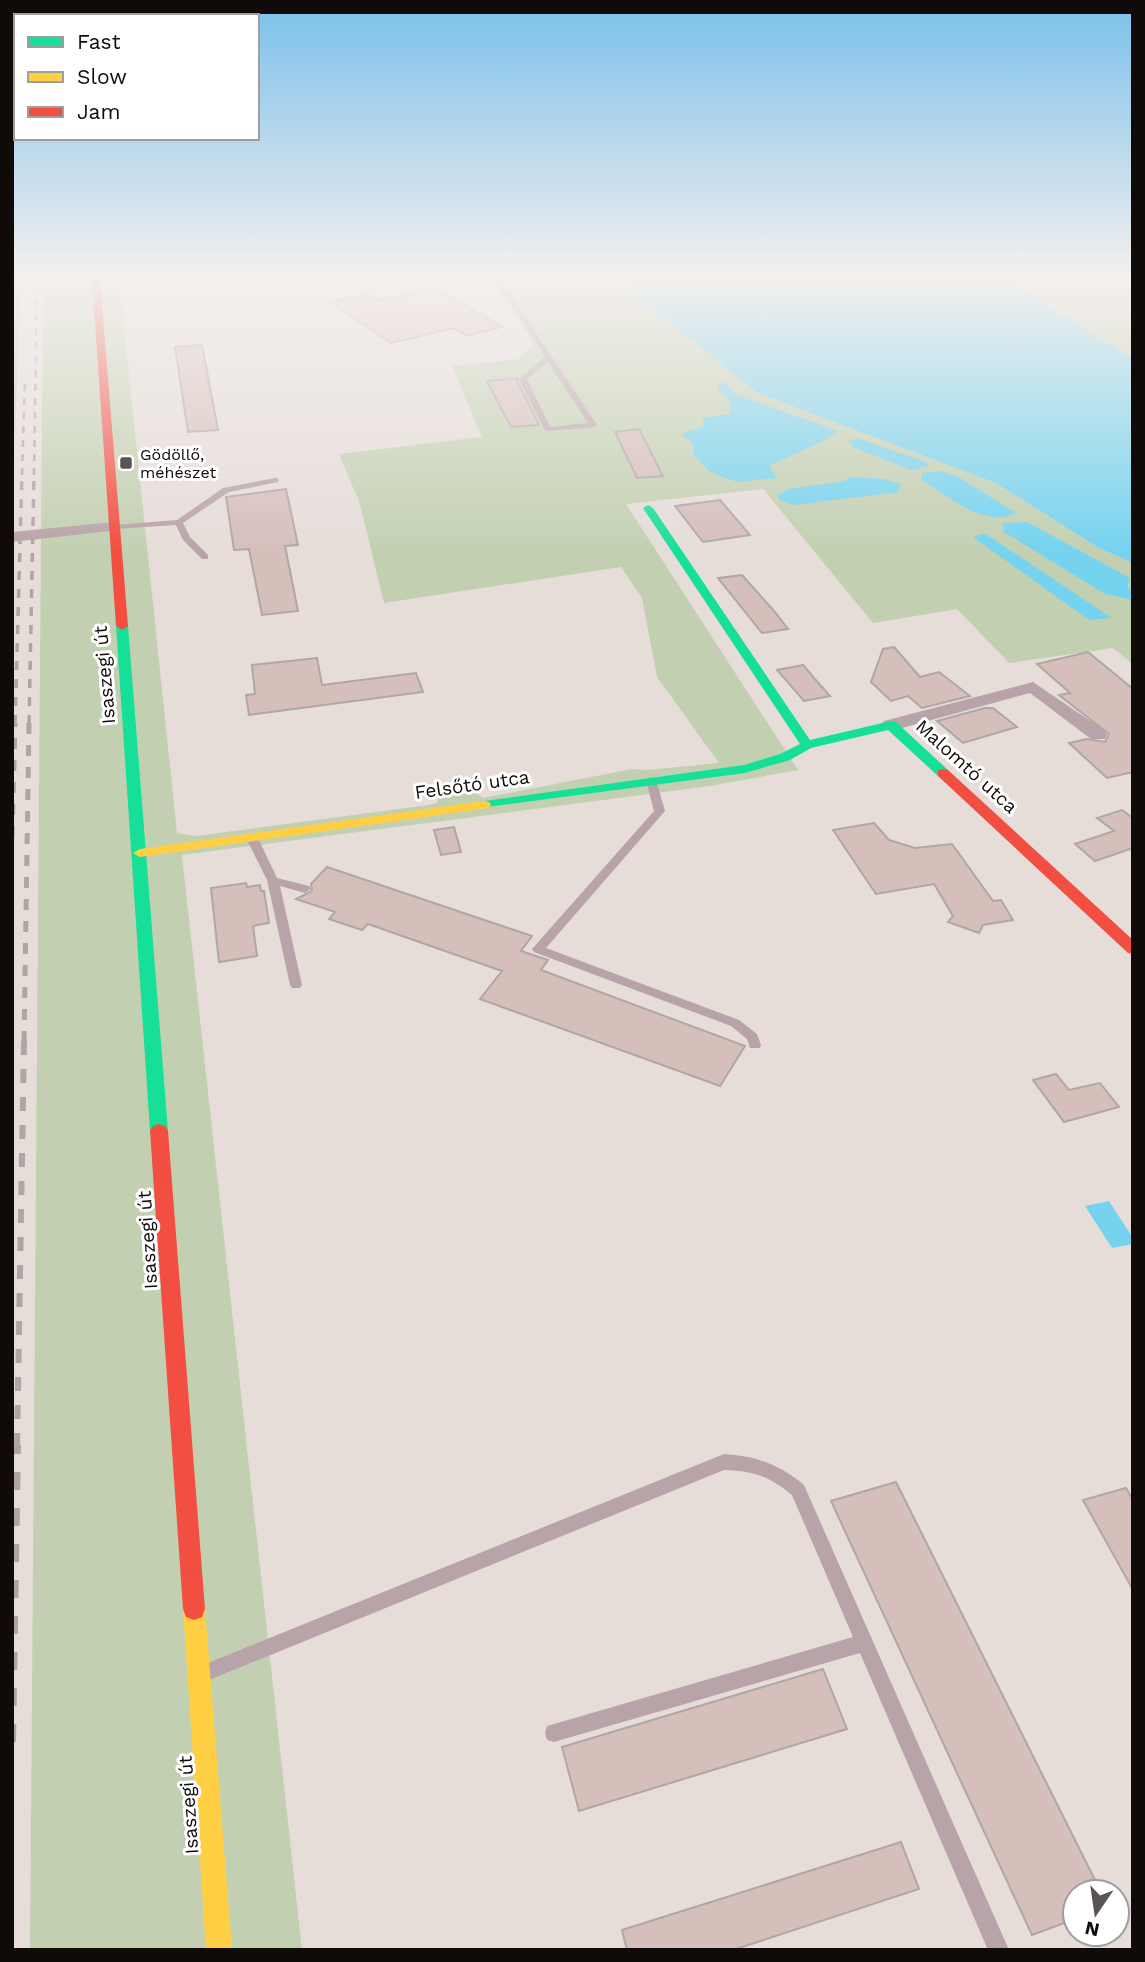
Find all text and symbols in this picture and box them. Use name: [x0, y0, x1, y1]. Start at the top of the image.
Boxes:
legend: [14, 14, 259, 140]
text: Fast: [77, 29, 121, 54]
text: Slow: [77, 64, 127, 89]
text: Jam: [77, 99, 120, 124]
place label: Gödöllő, méhészet: [140, 445, 216, 482]
marker: Gödöllő, méhészet: [118, 455, 134, 471]
street label: Isaszegi út: [89, 625, 120, 725]
street label: Malomtó utca: [911, 715, 1022, 818]
street label: Felsőtó utca: [413, 765, 531, 804]
street label: Isaszegi út: [133, 1190, 162, 1290]
street label: Isaszegi út: [174, 1755, 203, 1855]
north arrow: [1061, 1878, 1131, 1948]
text: N: [1083, 1916, 1102, 1942]

